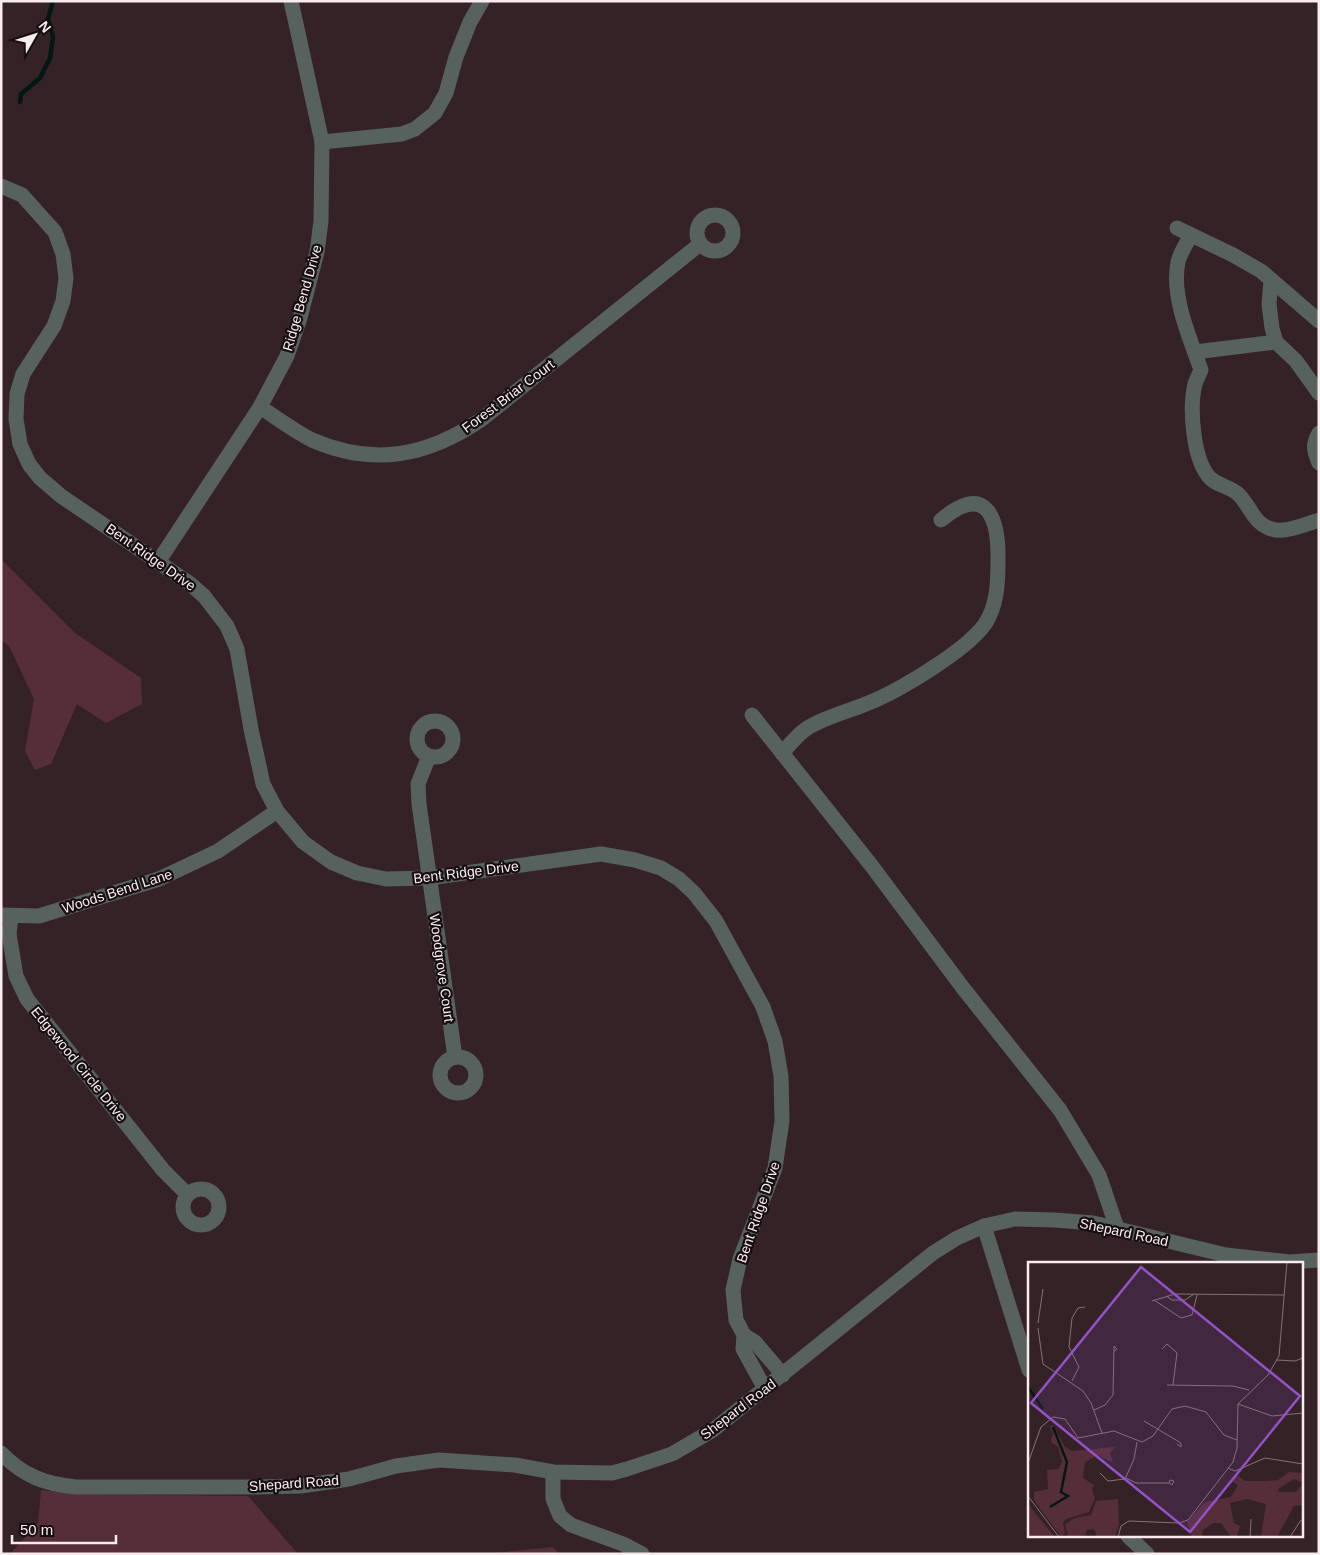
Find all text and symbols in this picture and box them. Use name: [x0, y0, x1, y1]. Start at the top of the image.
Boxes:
north arrow: [10, 10, 60, 60]
text: N: [36, 18, 55, 36]
street label: Ridge Bend Drive: [279, 243, 325, 353]
street label: Forest Briar Court: [459, 356, 557, 436]
street label: Bent Ridge Drive: [103, 520, 199, 594]
street label: Bent Ridge Drive: [413, 858, 520, 886]
street label: Woods Bend Lane: [60, 866, 174, 916]
street label: Woodgrove Court: [426, 913, 458, 1023]
street label: Edgewood Circle Drive: [28, 1004, 130, 1125]
street label: Bent Ridge Drive: [733, 1159, 783, 1265]
street label: Shepard Road: [1078, 1215, 1170, 1249]
inset map: [1028, 1262, 1302, 1538]
street label: Shepard Road: [697, 1375, 779, 1443]
street label: Shepard Road: [248, 1472, 340, 1494]
scale bar: [12, 1512, 116, 1544]
text: 50 m: [20, 1521, 53, 1538]

